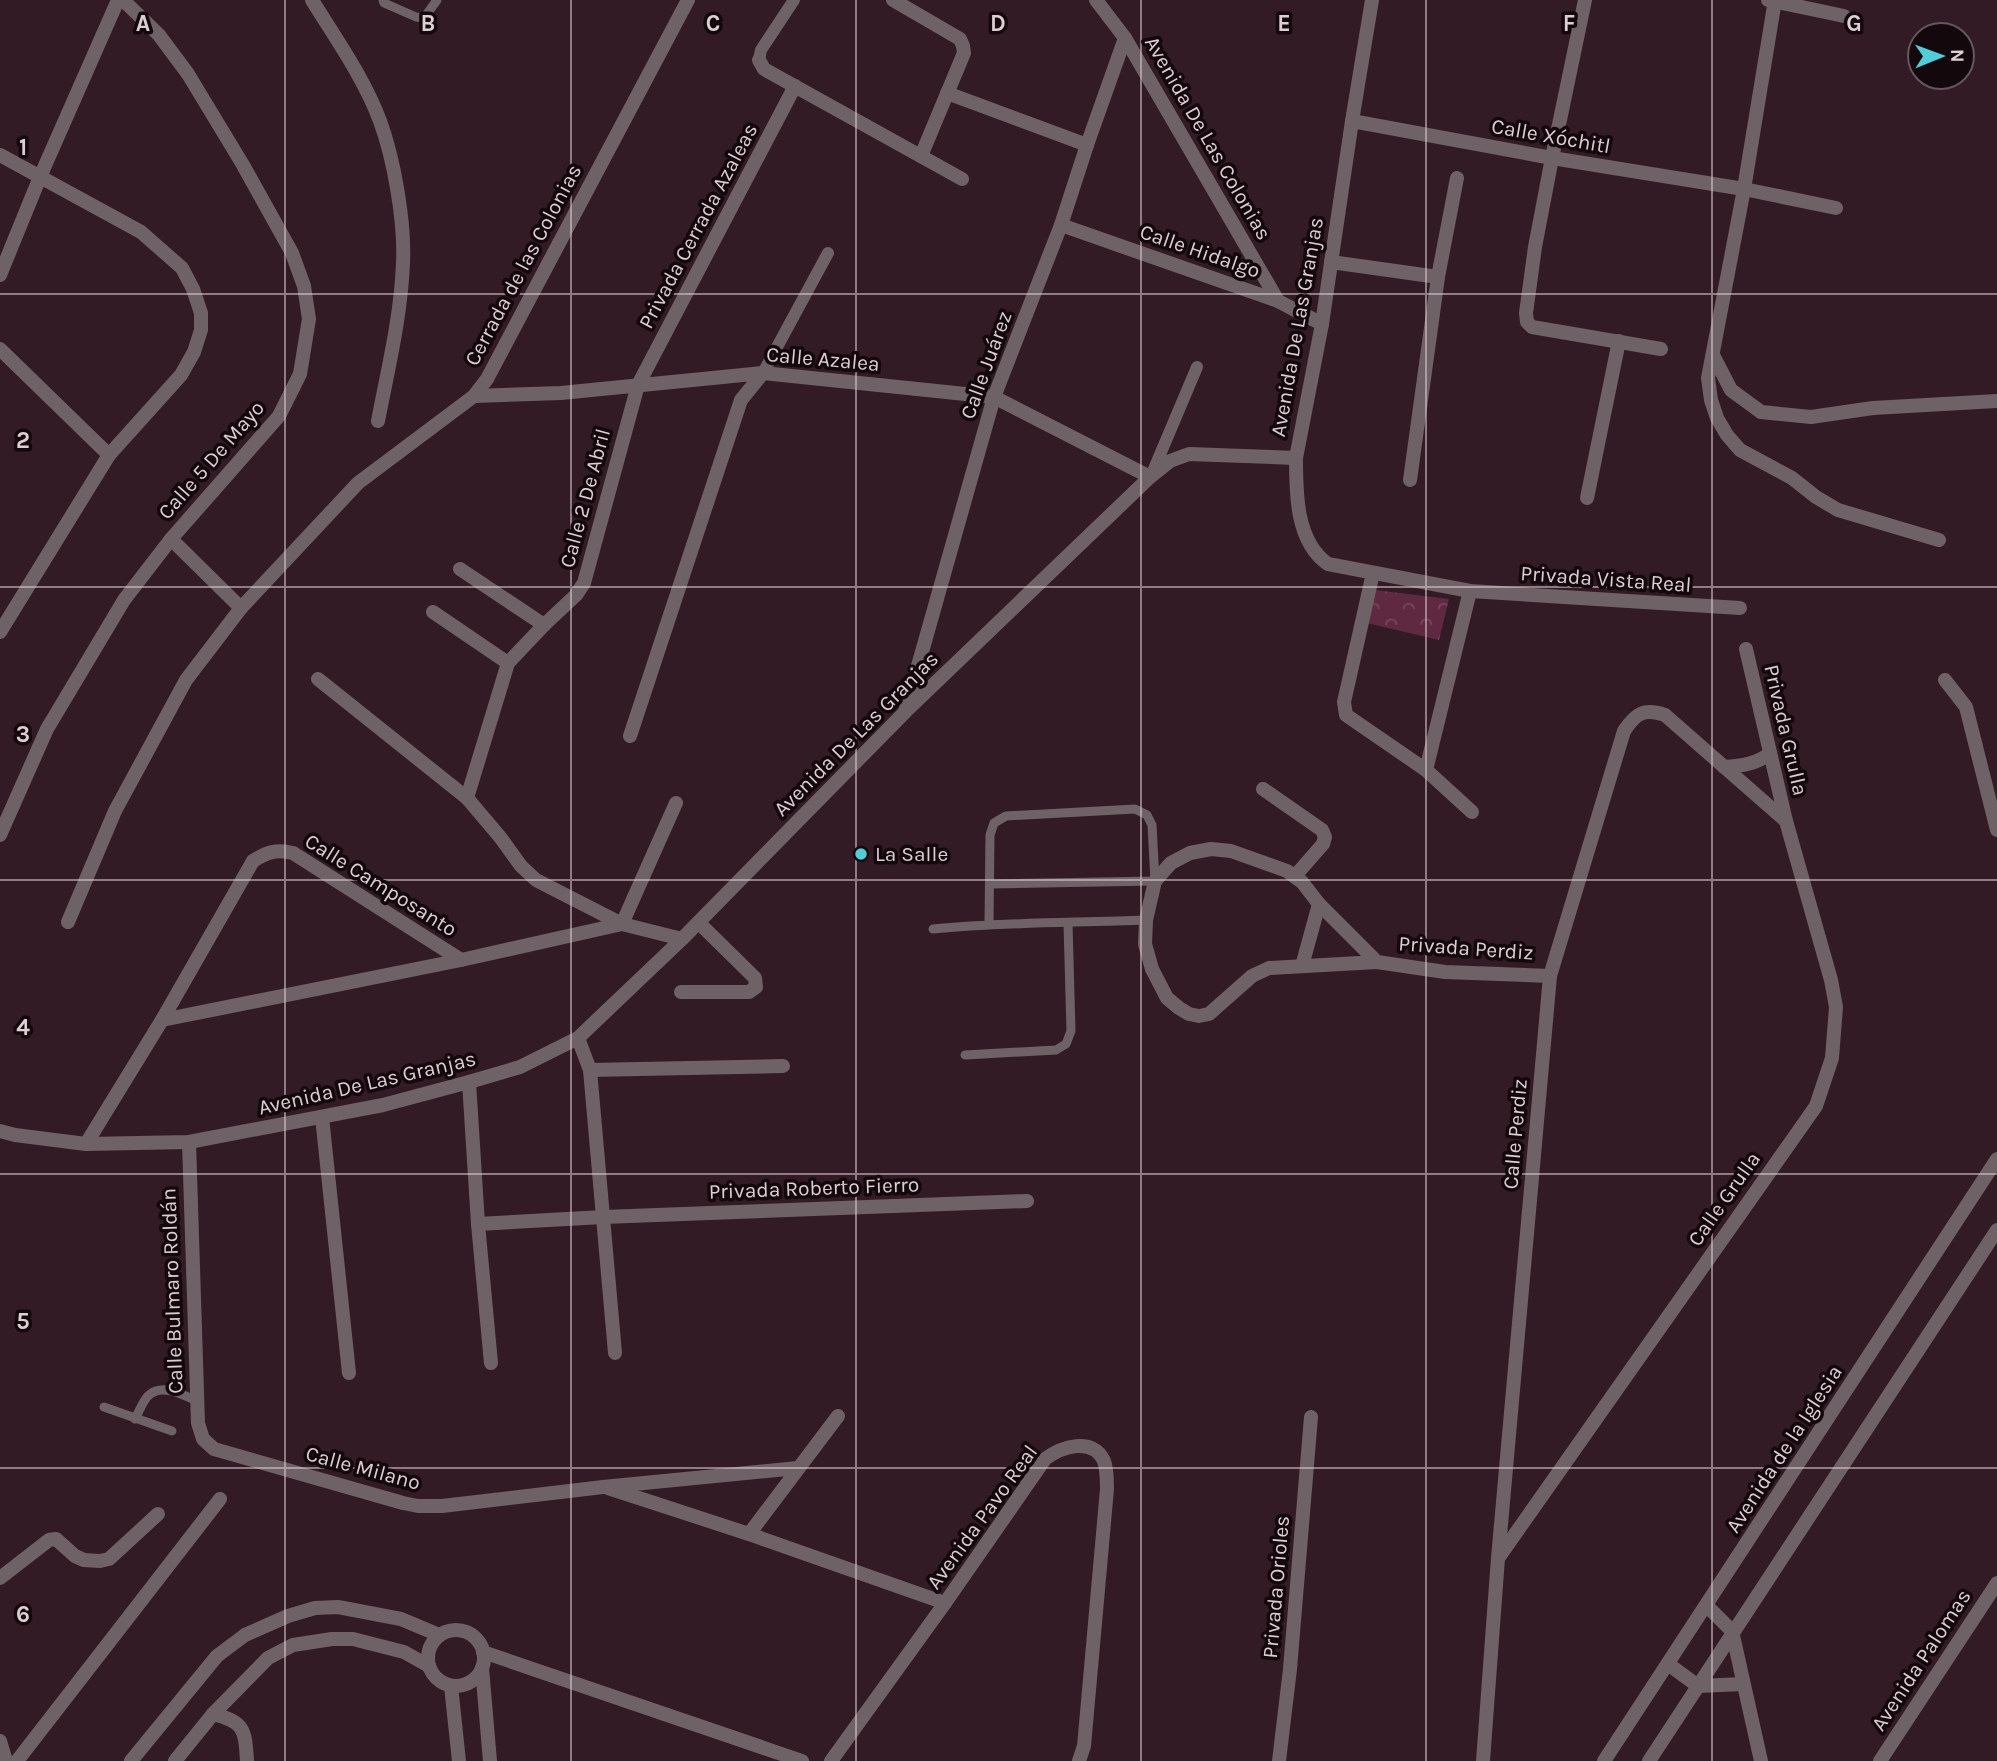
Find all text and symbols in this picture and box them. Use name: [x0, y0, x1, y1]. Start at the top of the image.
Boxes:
text: A: [136, 10, 150, 37]
text: B: [421, 10, 435, 37]
text: C: [706, 10, 720, 37]
text: D: [990, 10, 1006, 37]
text: E: [1277, 10, 1291, 37]
text: F: [1563, 10, 1575, 37]
text: G: [1846, 10, 1862, 37]
north arrow: [1906, 21, 1976, 91]
street label: Avenida De Las Colonias: [1140, 32, 1276, 244]
text: N: [1946, 49, 1968, 63]
street label: Calle Xóchitl: [1490, 114, 1612, 158]
street label: Privada Cerrada Azaleas: [634, 119, 762, 333]
text: 1: [19, 134, 27, 161]
street label: Cerrada de las Colonias: [460, 160, 586, 370]
street label: Avenida De Las Granjas: [1266, 215, 1328, 439]
street label: Calle Hidalgo: [1137, 219, 1263, 283]
street label: Calle Juárez: [955, 308, 1017, 422]
street label: Calle Azalea: [765, 342, 881, 376]
street label: Calle 5 De Mayo: [153, 396, 269, 524]
street label: Calle 2 De Abril: [555, 426, 615, 570]
text: 2: [16, 427, 30, 454]
street label: Privada Vista Real: [1520, 561, 1692, 597]
street label: Avenida De Las Granjas: [769, 647, 943, 821]
street label: Privada Grulla: [1759, 662, 1813, 798]
text: 3: [16, 721, 30, 748]
street label: Calle Camposanto: [301, 829, 461, 941]
place label: La Salle: [875, 842, 948, 866]
marker: La Salle: [853, 846, 869, 862]
street label: Privada Perdiz: [1398, 931, 1534, 965]
text: 4: [16, 1014, 30, 1041]
street label: Avenida De Las Granjas: [256, 1046, 478, 1120]
street label: Calle Perdiz: [1498, 1078, 1532, 1190]
street label: Calle Grulla: [1683, 1147, 1765, 1251]
street label: Privada Roberto Fierro: [708, 1172, 920, 1204]
street label: Calle Bulmaro Roldán: [156, 1188, 188, 1394]
text: 5: [16, 1308, 30, 1335]
street label: Avenida de la Iglesia: [1721, 1361, 1847, 1537]
street label: Avenida Pavo Real: [922, 1440, 1042, 1594]
street label: Calle Milano: [303, 1441, 423, 1495]
street label: Privada Orioles: [1258, 1515, 1294, 1659]
street label: Avenida Palomas: [1866, 1585, 1976, 1735]
text: 6: [16, 1601, 30, 1628]

